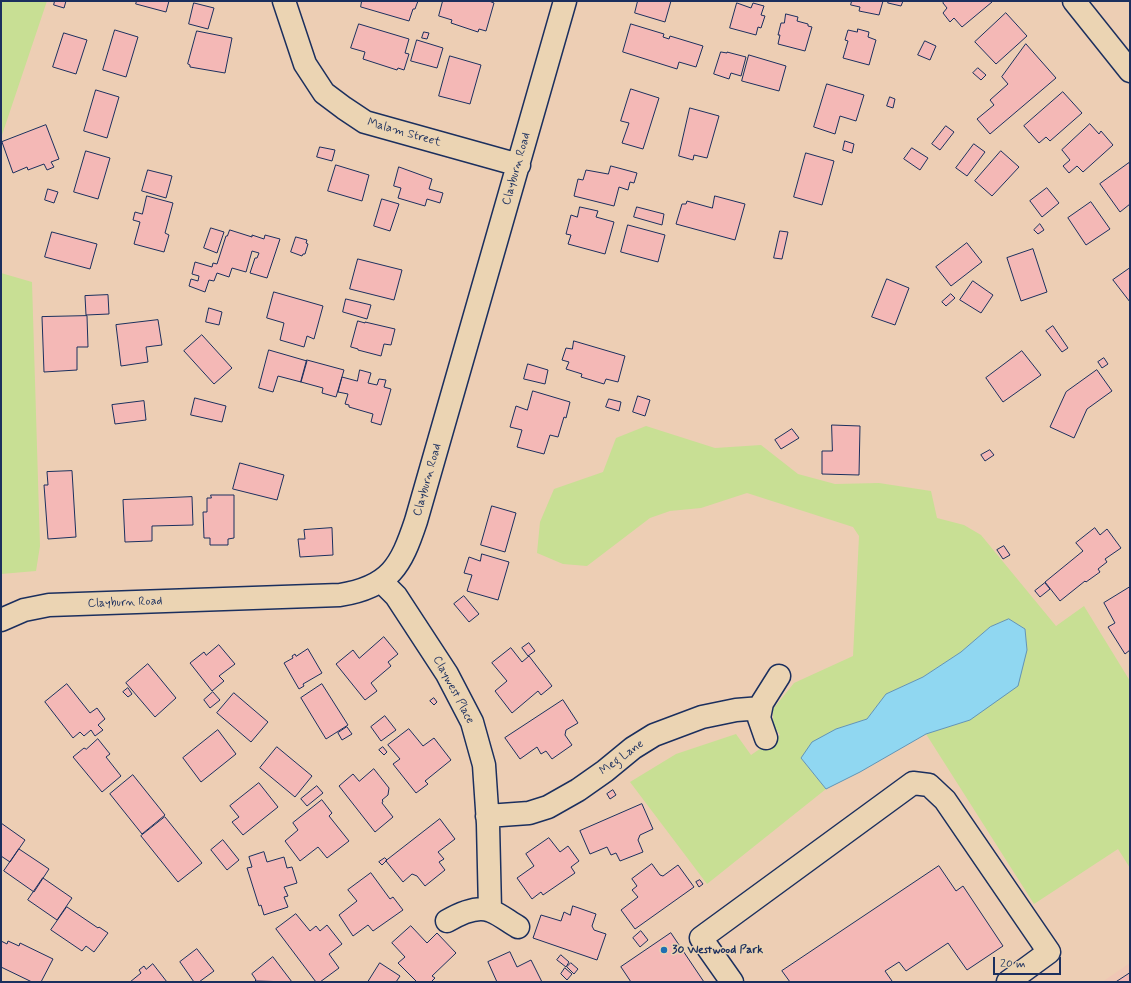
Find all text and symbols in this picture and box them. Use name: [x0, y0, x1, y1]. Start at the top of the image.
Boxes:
street label: Malam Street: [365, 116, 443, 150]
street label: Clayburn Road: [500, 131, 534, 207]
street label: Clayburn Road: [411, 442, 445, 518]
street label: Clayburn Road: [87, 594, 163, 612]
street label: Claywest Place: [429, 654, 477, 726]
street label: Meg Lane: [597, 737, 647, 779]
place label: 30 Westwood Park: [672, 943, 763, 957]
marker: 30 Westwood Park: [659, 945, 669, 955]
scale bar: [995, 949, 1063, 975]
text: 20 m: [1000, 956, 1026, 972]

